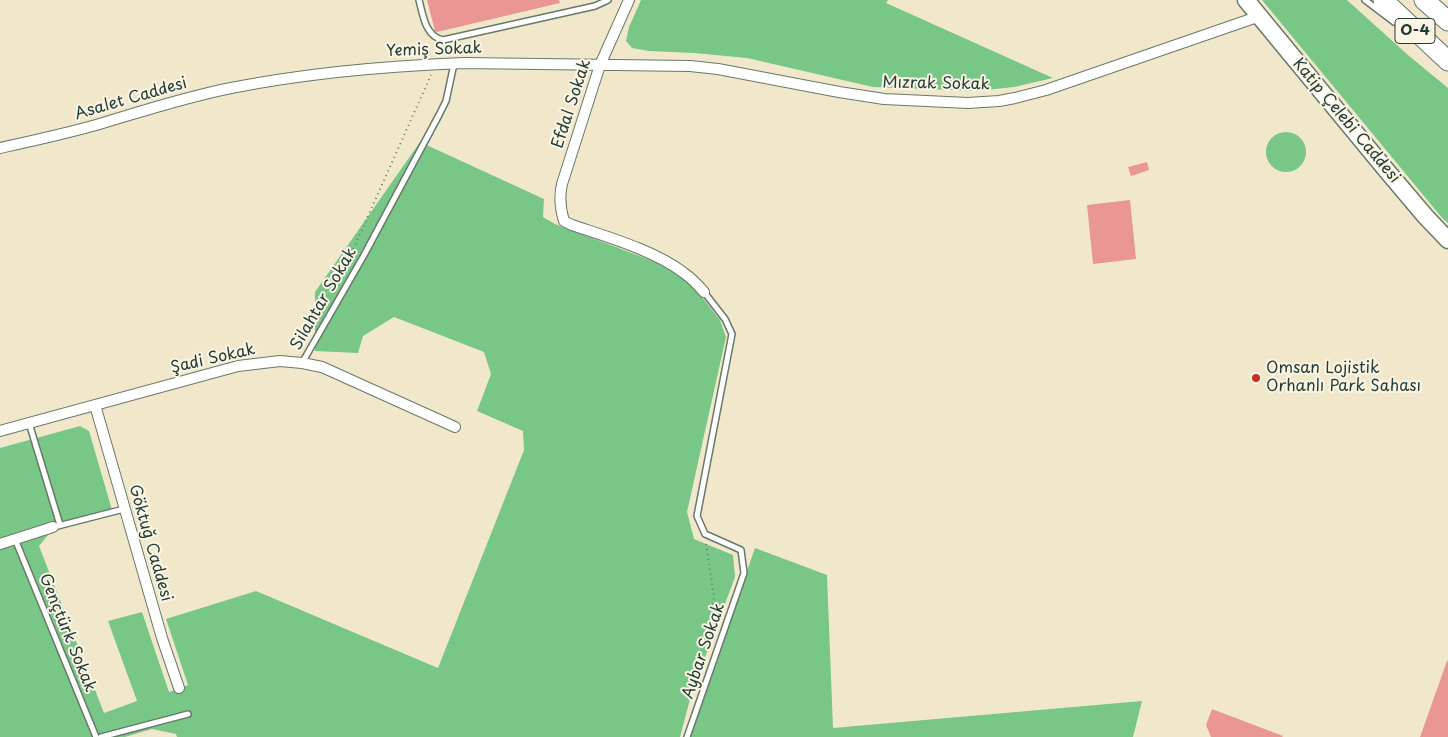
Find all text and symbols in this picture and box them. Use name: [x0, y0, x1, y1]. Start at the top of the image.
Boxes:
road number: O-4: [1395, 18, 1435, 44]
street label: Yemiş Sokak: [386, 39, 482, 61]
street label: Katip Çelebi Caddesi: [1288, 55, 1404, 187]
street label: Efdal Sokak: [549, 57, 595, 151]
street label: Mızrak Sokak: [882, 73, 990, 95]
street label: Asalet Caddesi: [73, 74, 189, 124]
street label: Silahtar Sokak: [287, 244, 361, 354]
street label: Şadi Sokak: [169, 340, 257, 378]
place label: Omsan Lojistik Orhanlı Park Sahası: [1266, 359, 1421, 397]
marker: Omsan Lojistik Orhanlı Park Sahası: [1250, 372, 1262, 384]
street label: Göktuğ Caddesi: [124, 482, 176, 604]
street label: Gençtürk Sokak: [35, 571, 99, 695]
street label: Aybar Sokak: [679, 601, 729, 701]

